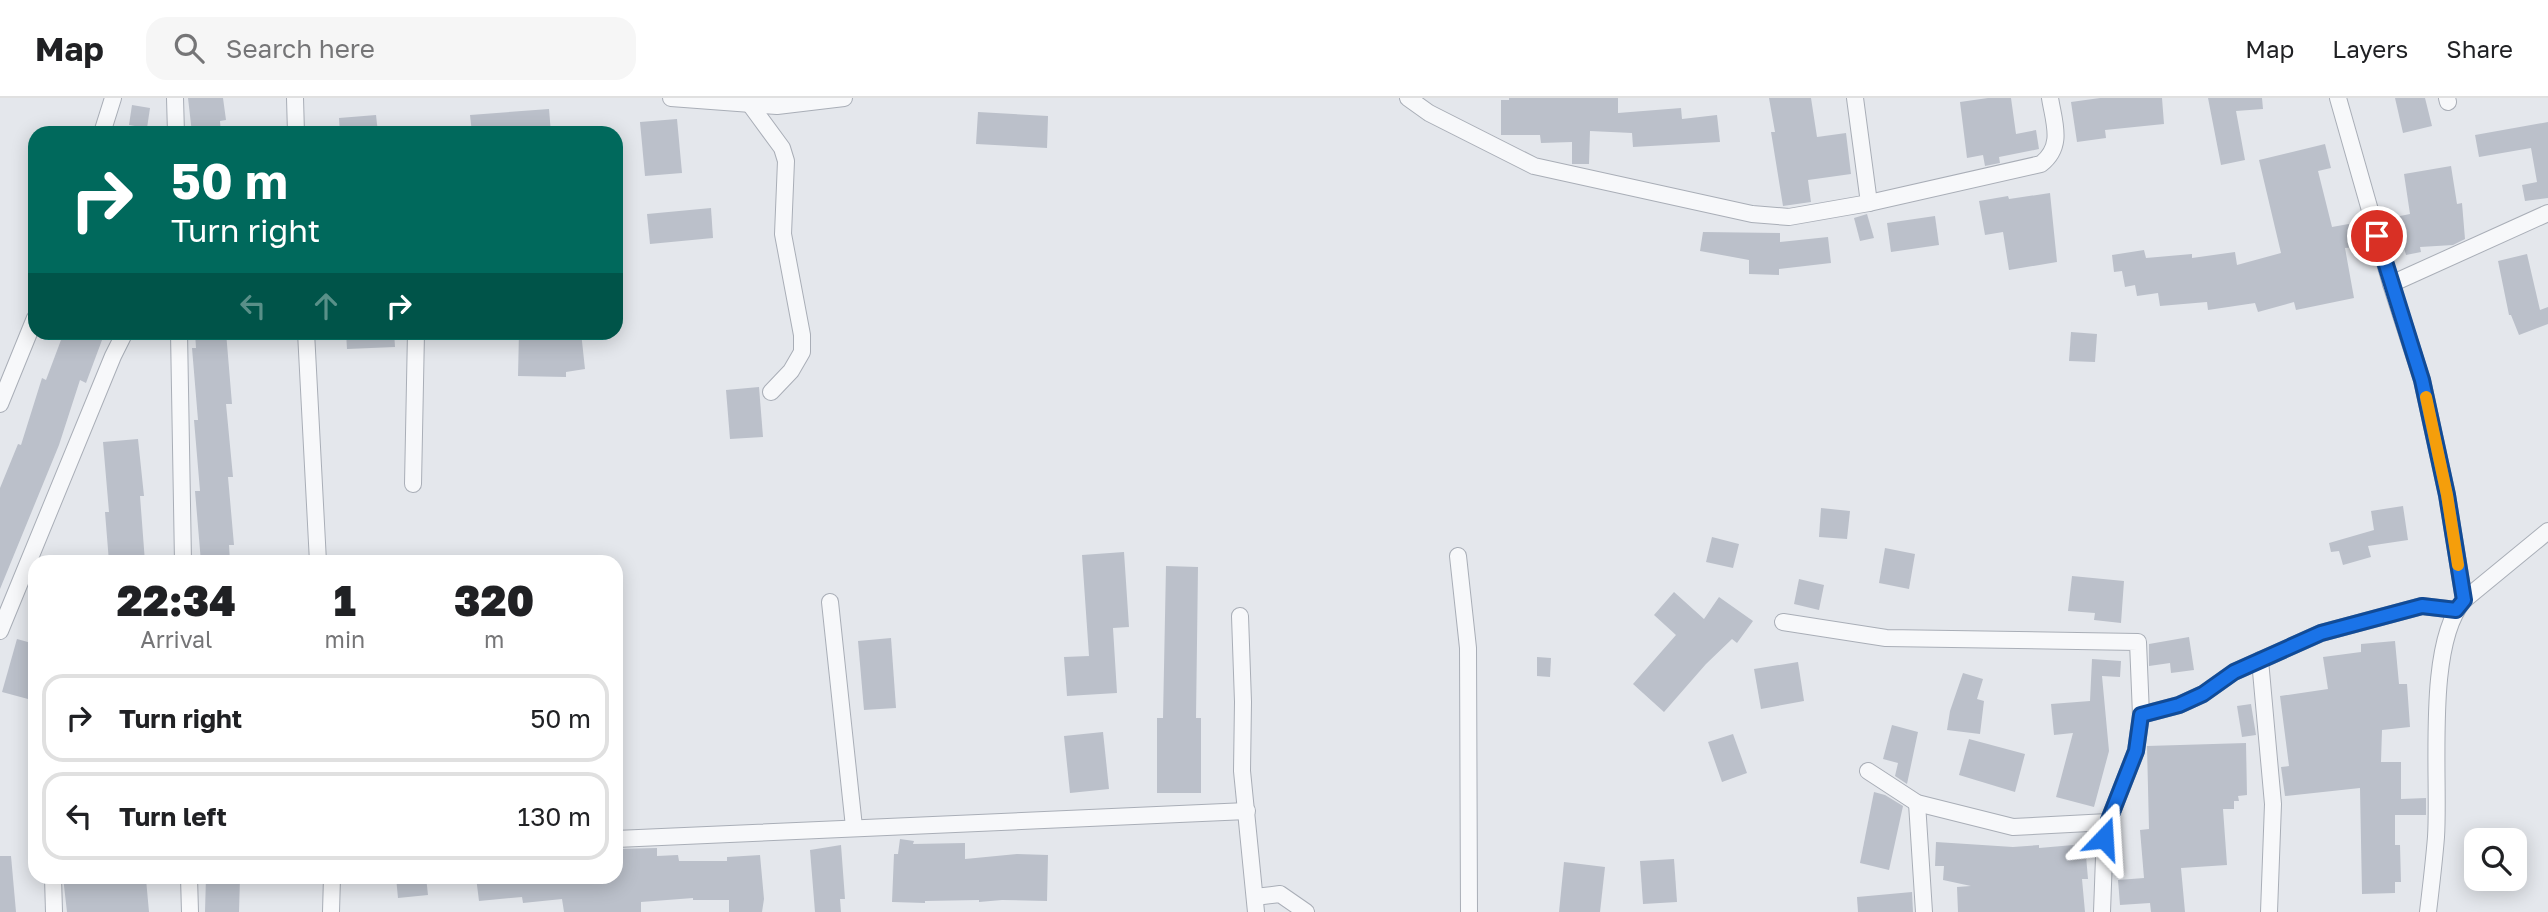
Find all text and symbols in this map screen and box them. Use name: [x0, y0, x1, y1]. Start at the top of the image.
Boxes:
search box: [146, 17, 636, 80]
text: Map: [35, 29, 104, 68]
icon: search: [170, 29, 208, 67]
text: Search here: [226, 33, 375, 64]
text: Map: [2245, 34, 2294, 63]
text: Layers: [2332, 34, 2408, 63]
text: Share: [2446, 34, 2513, 63]
text: 50 m: [171, 151, 288, 210]
icon: right: [56, 154, 147, 245]
pin: [2347, 206, 2407, 266]
text: Turn right: [171, 211, 320, 249]
icon: arrive: [2358, 217, 2396, 255]
icon: left: [234, 287, 272, 325]
icon: ahead: [307, 287, 345, 325]
icon: right: [380, 287, 418, 325]
text: 22:34: [117, 575, 236, 625]
text: 1: [334, 575, 356, 625]
text: 320: [454, 575, 534, 625]
text: Arrival: [140, 625, 212, 653]
text: min: [325, 625, 365, 653]
text: m: [484, 625, 504, 653]
icon: right: [60, 699, 98, 737]
text: Turn right: [119, 703, 242, 734]
text: 50 m: [530, 703, 591, 734]
icon: left: [60, 797, 98, 835]
text: Turn left: [119, 801, 227, 832]
text: 130 m: [518, 801, 591, 832]
position arrow: [2067, 801, 2141, 875]
map controls: [2464, 828, 2527, 891]
button: search: [2464, 828, 2527, 891]

